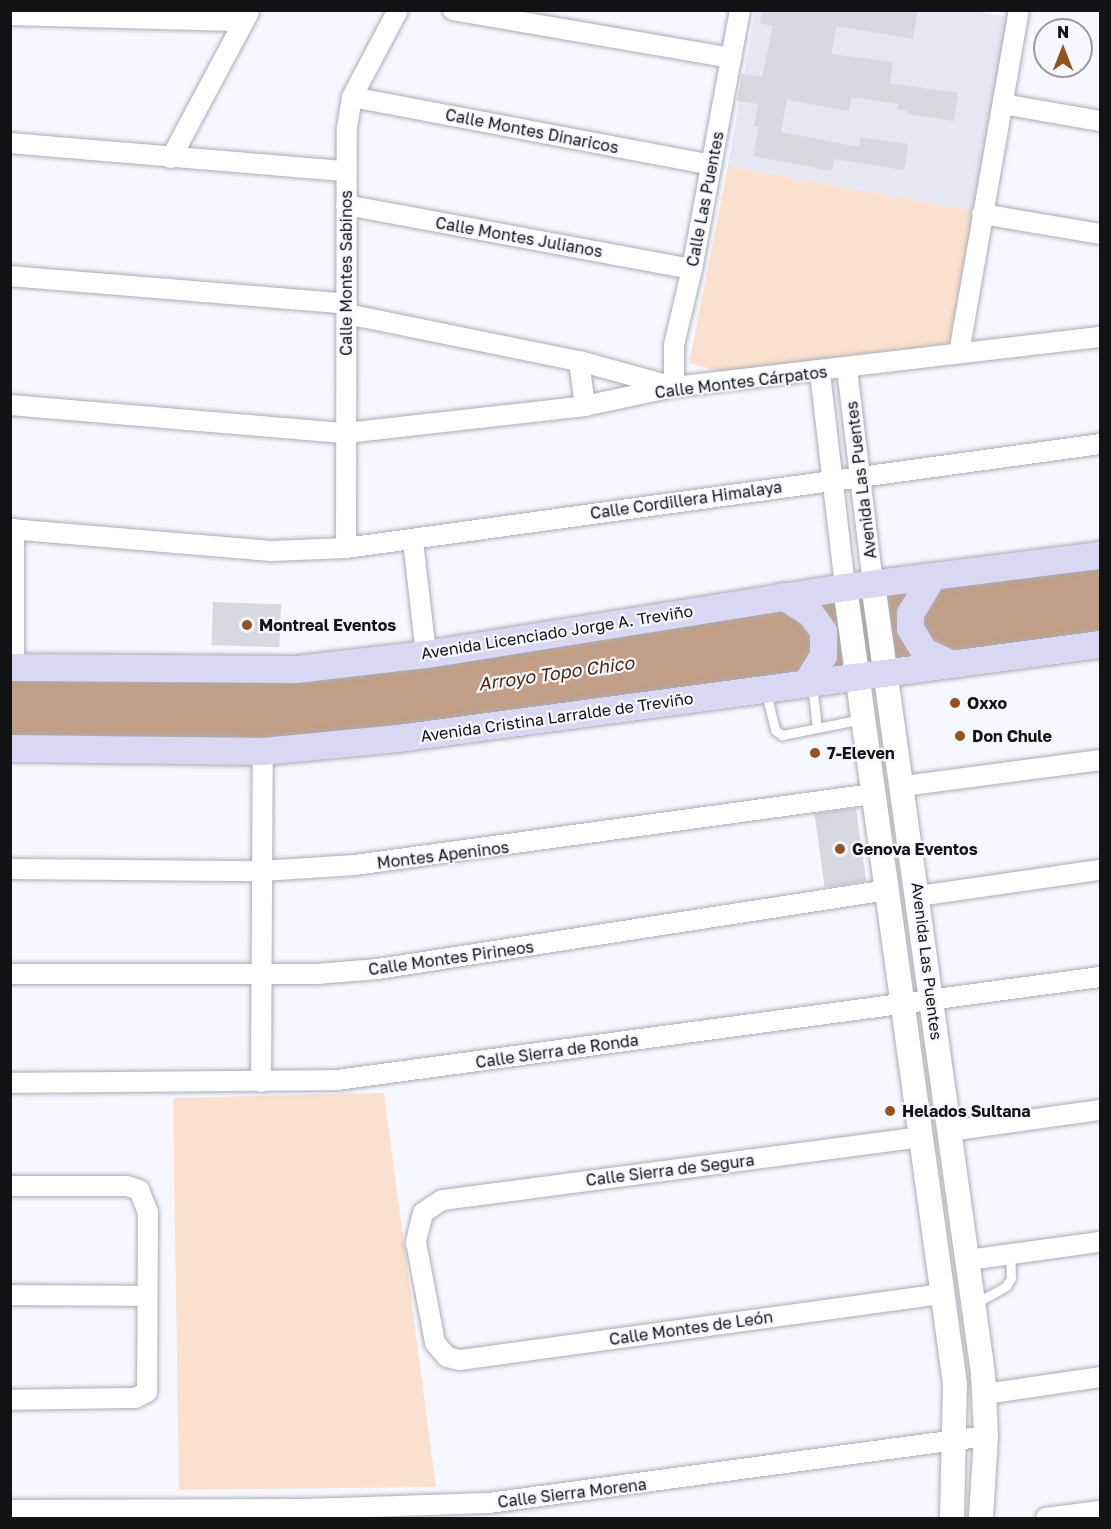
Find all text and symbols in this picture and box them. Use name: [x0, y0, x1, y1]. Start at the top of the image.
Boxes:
north arrow: [1033, 18, 1093, 78]
text: N: [1057, 22, 1069, 42]
street label: Calle Montes Dinaricos: [444, 105, 620, 157]
street label: Calle Las Puentes: [682, 130, 728, 268]
street label: Calle Montes Sabinos: [336, 190, 356, 356]
street label: Calle Montes Julianos: [434, 213, 604, 261]
street label: Calle Montes Cárpatos: [654, 362, 828, 402]
street label: Avenida Las Puentes: [842, 400, 880, 560]
street label: Calle Cordillera Himalaya: [589, 477, 783, 523]
street label: Avenida Licenciado Jorge A. Treviño: [420, 601, 694, 663]
place label: Montreal Eventos: [259, 615, 396, 635]
marker: Montreal Eventos: [240, 618, 254, 632]
water label: Arroyo Topo Chico: [477, 651, 635, 695]
street label: Avenida Cristina Larralde de Treviño: [419, 688, 695, 746]
place label: Oxxo: [967, 693, 1007, 713]
marker: Oxxo: [948, 696, 962, 710]
place label: Don Chule: [972, 726, 1052, 746]
marker: Don Chule: [953, 729, 967, 743]
place label: 7-Eleven: [827, 743, 895, 763]
marker: 7-Eleven: [808, 746, 822, 760]
street label: Montes Apeninos: [376, 837, 510, 873]
place label: Genova Eventos: [852, 839, 978, 859]
marker: Genova Eventos: [833, 842, 847, 856]
street label: Avenida Las Puentes: [908, 881, 946, 1041]
street label: Calle Montes Pirineos: [367, 937, 535, 979]
street label: Calle Sierra de Ronda: [474, 1030, 640, 1072]
place label: Helados Sultana: [902, 1101, 1031, 1121]
marker: Helados Sultana: [883, 1104, 897, 1118]
street label: Calle Sierra de Segura: [585, 1150, 755, 1190]
street label: Calle Montes de León: [608, 1307, 774, 1349]
street label: Calle Sierra Morena: [496, 1474, 648, 1512]

